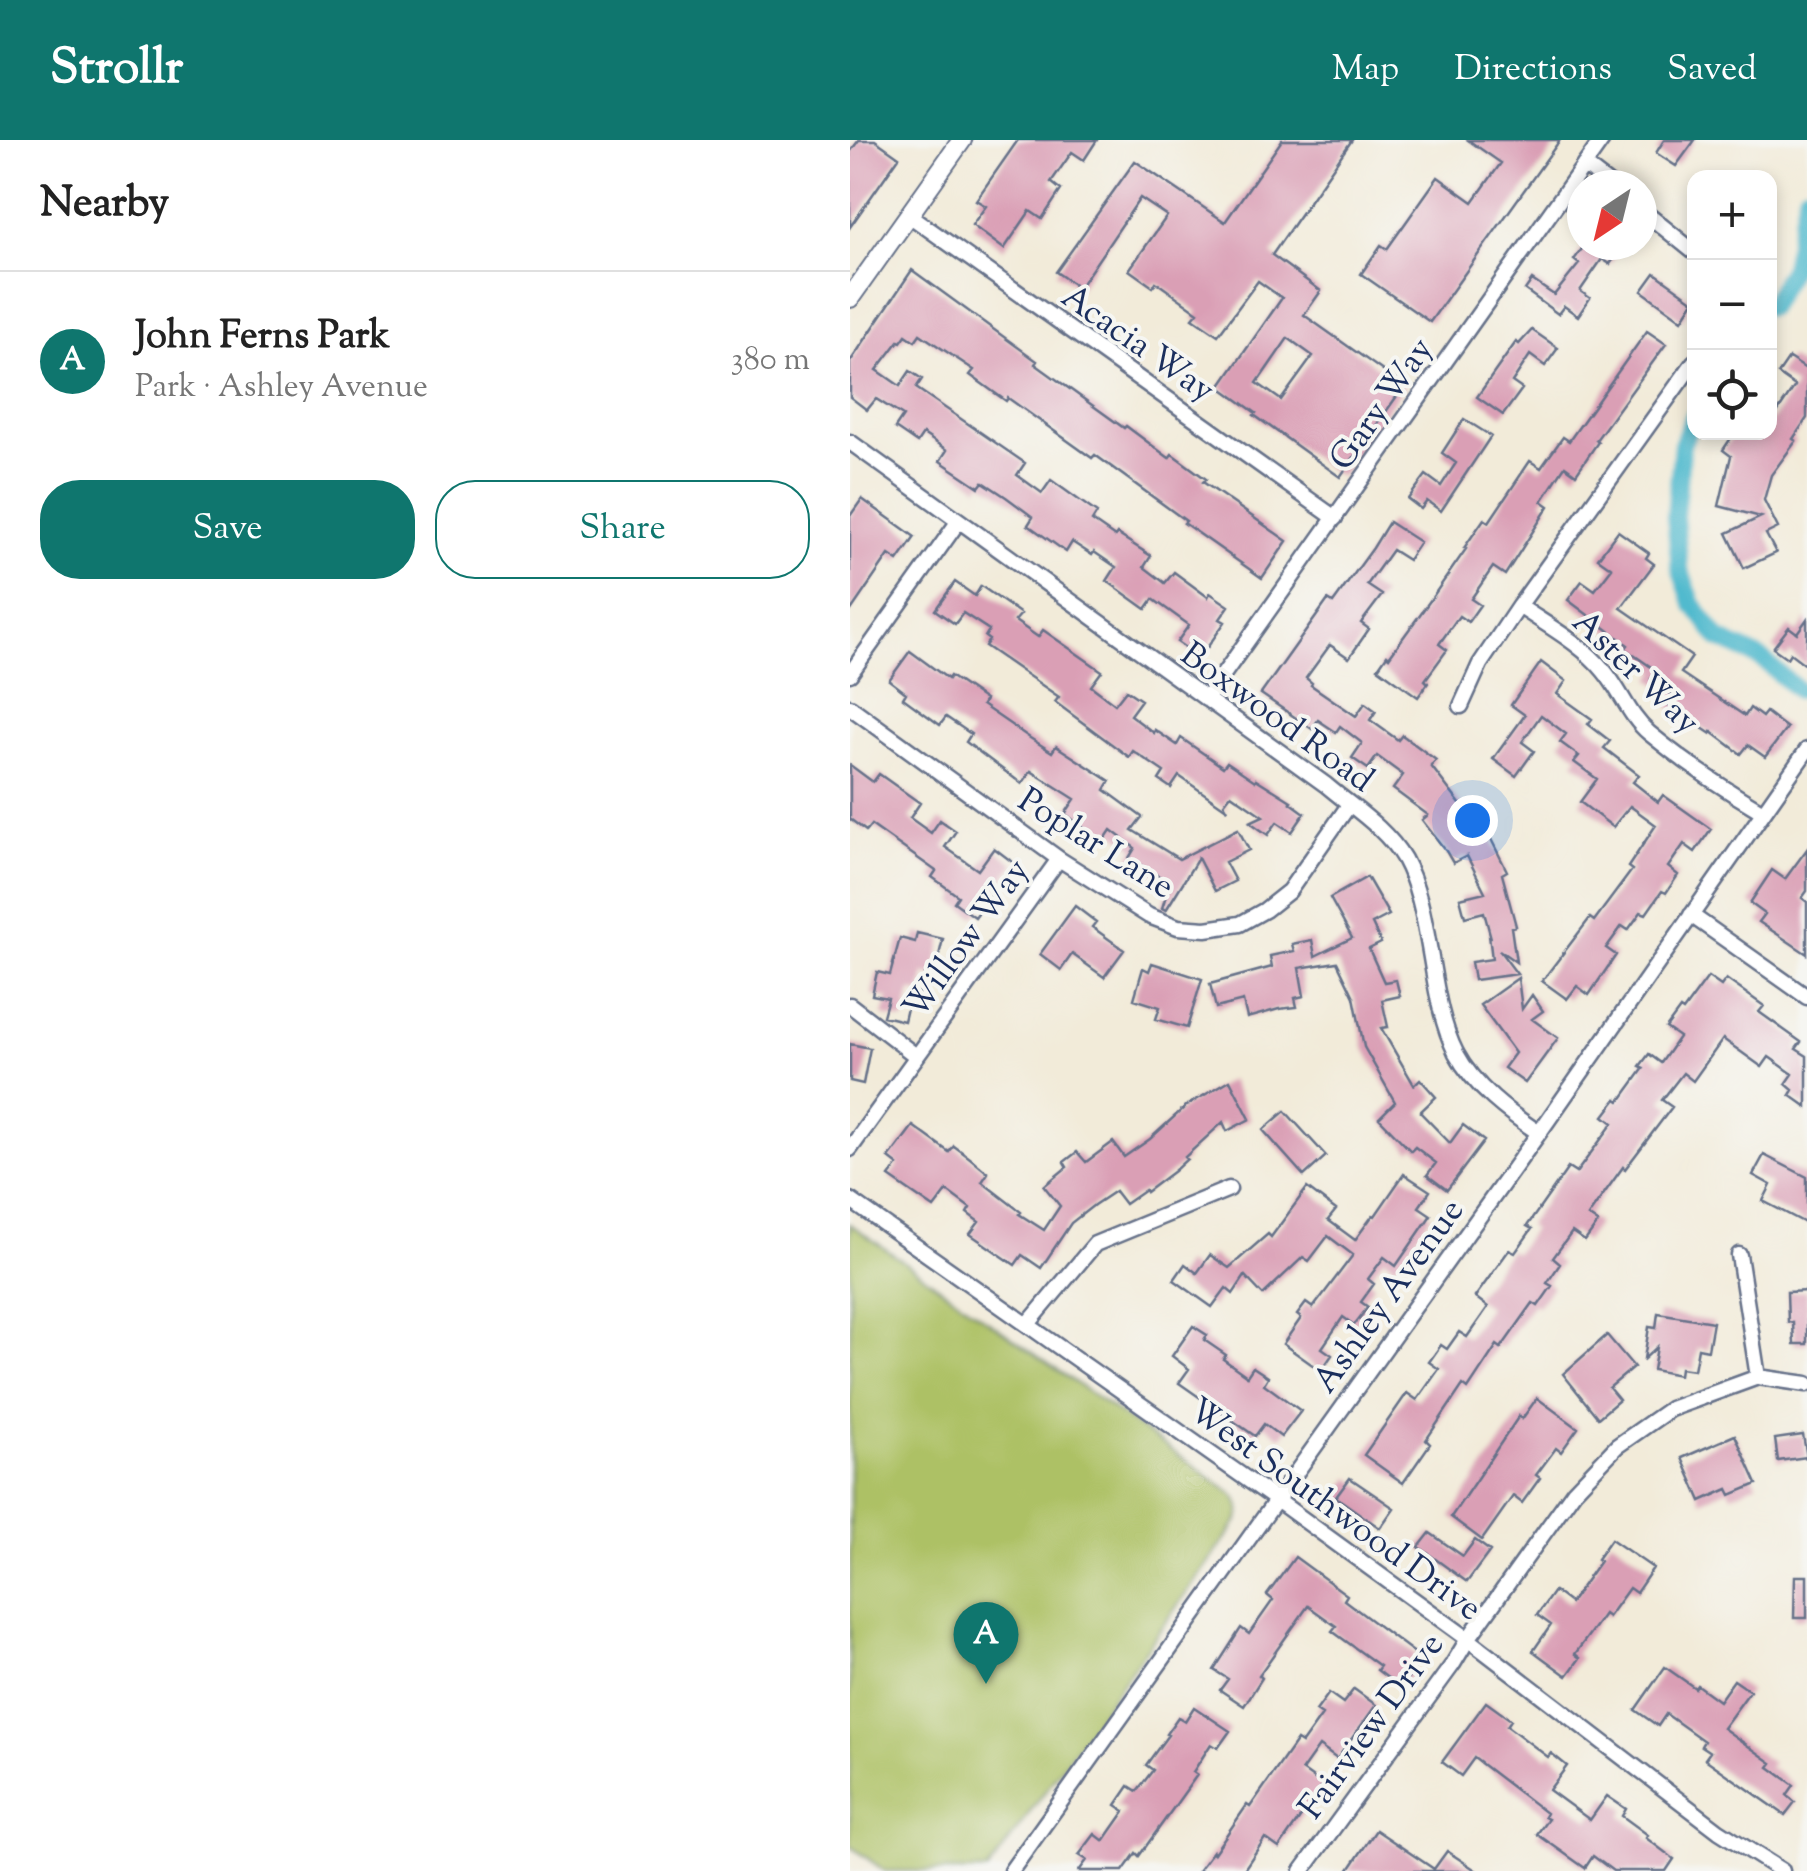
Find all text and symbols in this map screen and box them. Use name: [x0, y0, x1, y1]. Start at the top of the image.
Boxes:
text: Strollr: [50, 36, 183, 105]
text: Map: [1332, 45, 1399, 96]
text: Directions: [1454, 45, 1612, 96]
text: Saved: [1667, 45, 1757, 96]
north arrow: [1567, 170, 1657, 260]
map controls: [1687, 170, 1777, 440]
button: +: [1687, 170, 1777, 260]
text: Nearby: [40, 175, 169, 235]
button: −: [1687, 260, 1777, 350]
street label: Acacia Way: [1050, 273, 1224, 417]
text: John Ferns Park: [135, 311, 390, 365]
street label: Gary Way: [1318, 328, 1447, 482]
text: A: [60, 338, 85, 384]
text: 380 m: [731, 338, 810, 384]
button: locate: [1687, 350, 1777, 440]
text: Park · Ashley Avenue: [135, 365, 428, 411]
button: Save: [40, 480, 415, 579]
button: Share: [435, 480, 810, 579]
street label: Aster Way: [1559, 599, 1710, 748]
street label: Boxwood Road: [1168, 631, 1384, 807]
street label: Poplar Lane: [1007, 777, 1183, 913]
your location: [1447, 795, 1498, 846]
street label: Willow Way: [892, 849, 1044, 1031]
street label: Ashley Avenue: [1302, 1189, 1478, 1405]
street label: West Southwood Drive: [1176, 1387, 1491, 1635]
pin: A: [954, 1602, 1018, 1684]
street label: Fairview Drive: [1288, 1623, 1458, 1831]

